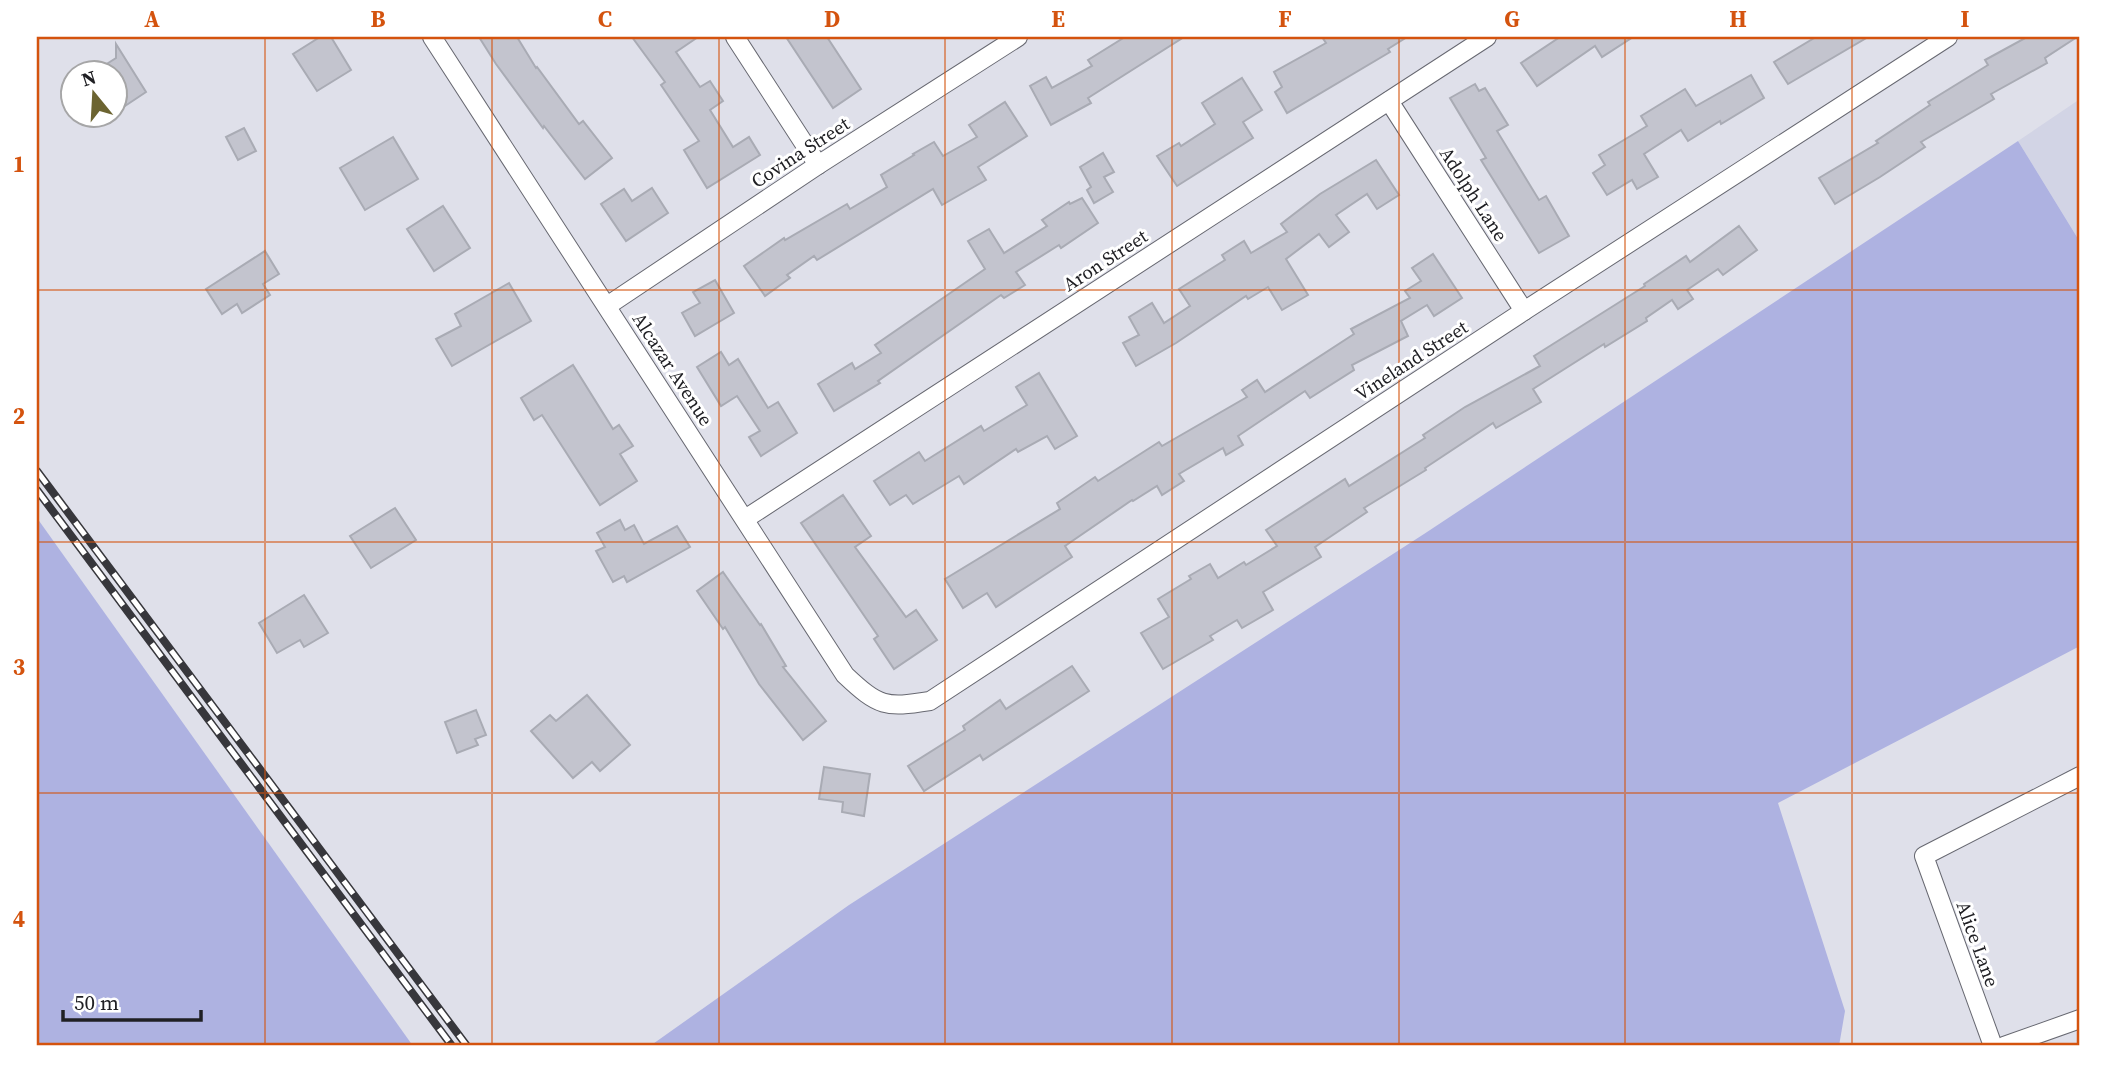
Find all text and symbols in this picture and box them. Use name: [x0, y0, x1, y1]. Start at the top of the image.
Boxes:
text: A: [144, 3, 160, 35]
text: B: [371, 3, 386, 35]
text: C: [598, 3, 612, 35]
text: D: [824, 3, 840, 35]
text: E: [1051, 3, 1065, 35]
text: F: [1278, 3, 1292, 35]
text: G: [1504, 3, 1520, 35]
text: H: [1729, 3, 1747, 35]
text: I: [1961, 3, 1970, 35]
north arrow: [60, 60, 130, 130]
text: N: [78, 63, 99, 92]
street label: Covina Street: [746, 110, 855, 194]
street label: Adolph Lane: [1434, 142, 1514, 246]
text: 1: [13, 148, 25, 180]
street label: Aron Street: [1058, 223, 1153, 297]
street label: Alcazar Avenue: [627, 307, 719, 431]
street label: Vineland Street: [1349, 313, 1473, 406]
text: 2: [13, 400, 25, 432]
text: 3: [13, 651, 25, 683]
street label: Alice Lane: [1950, 898, 2006, 990]
text: 4: [13, 903, 25, 935]
scale bar: [63, 978, 201, 1022]
text: 50 m: [74, 988, 119, 1017]

